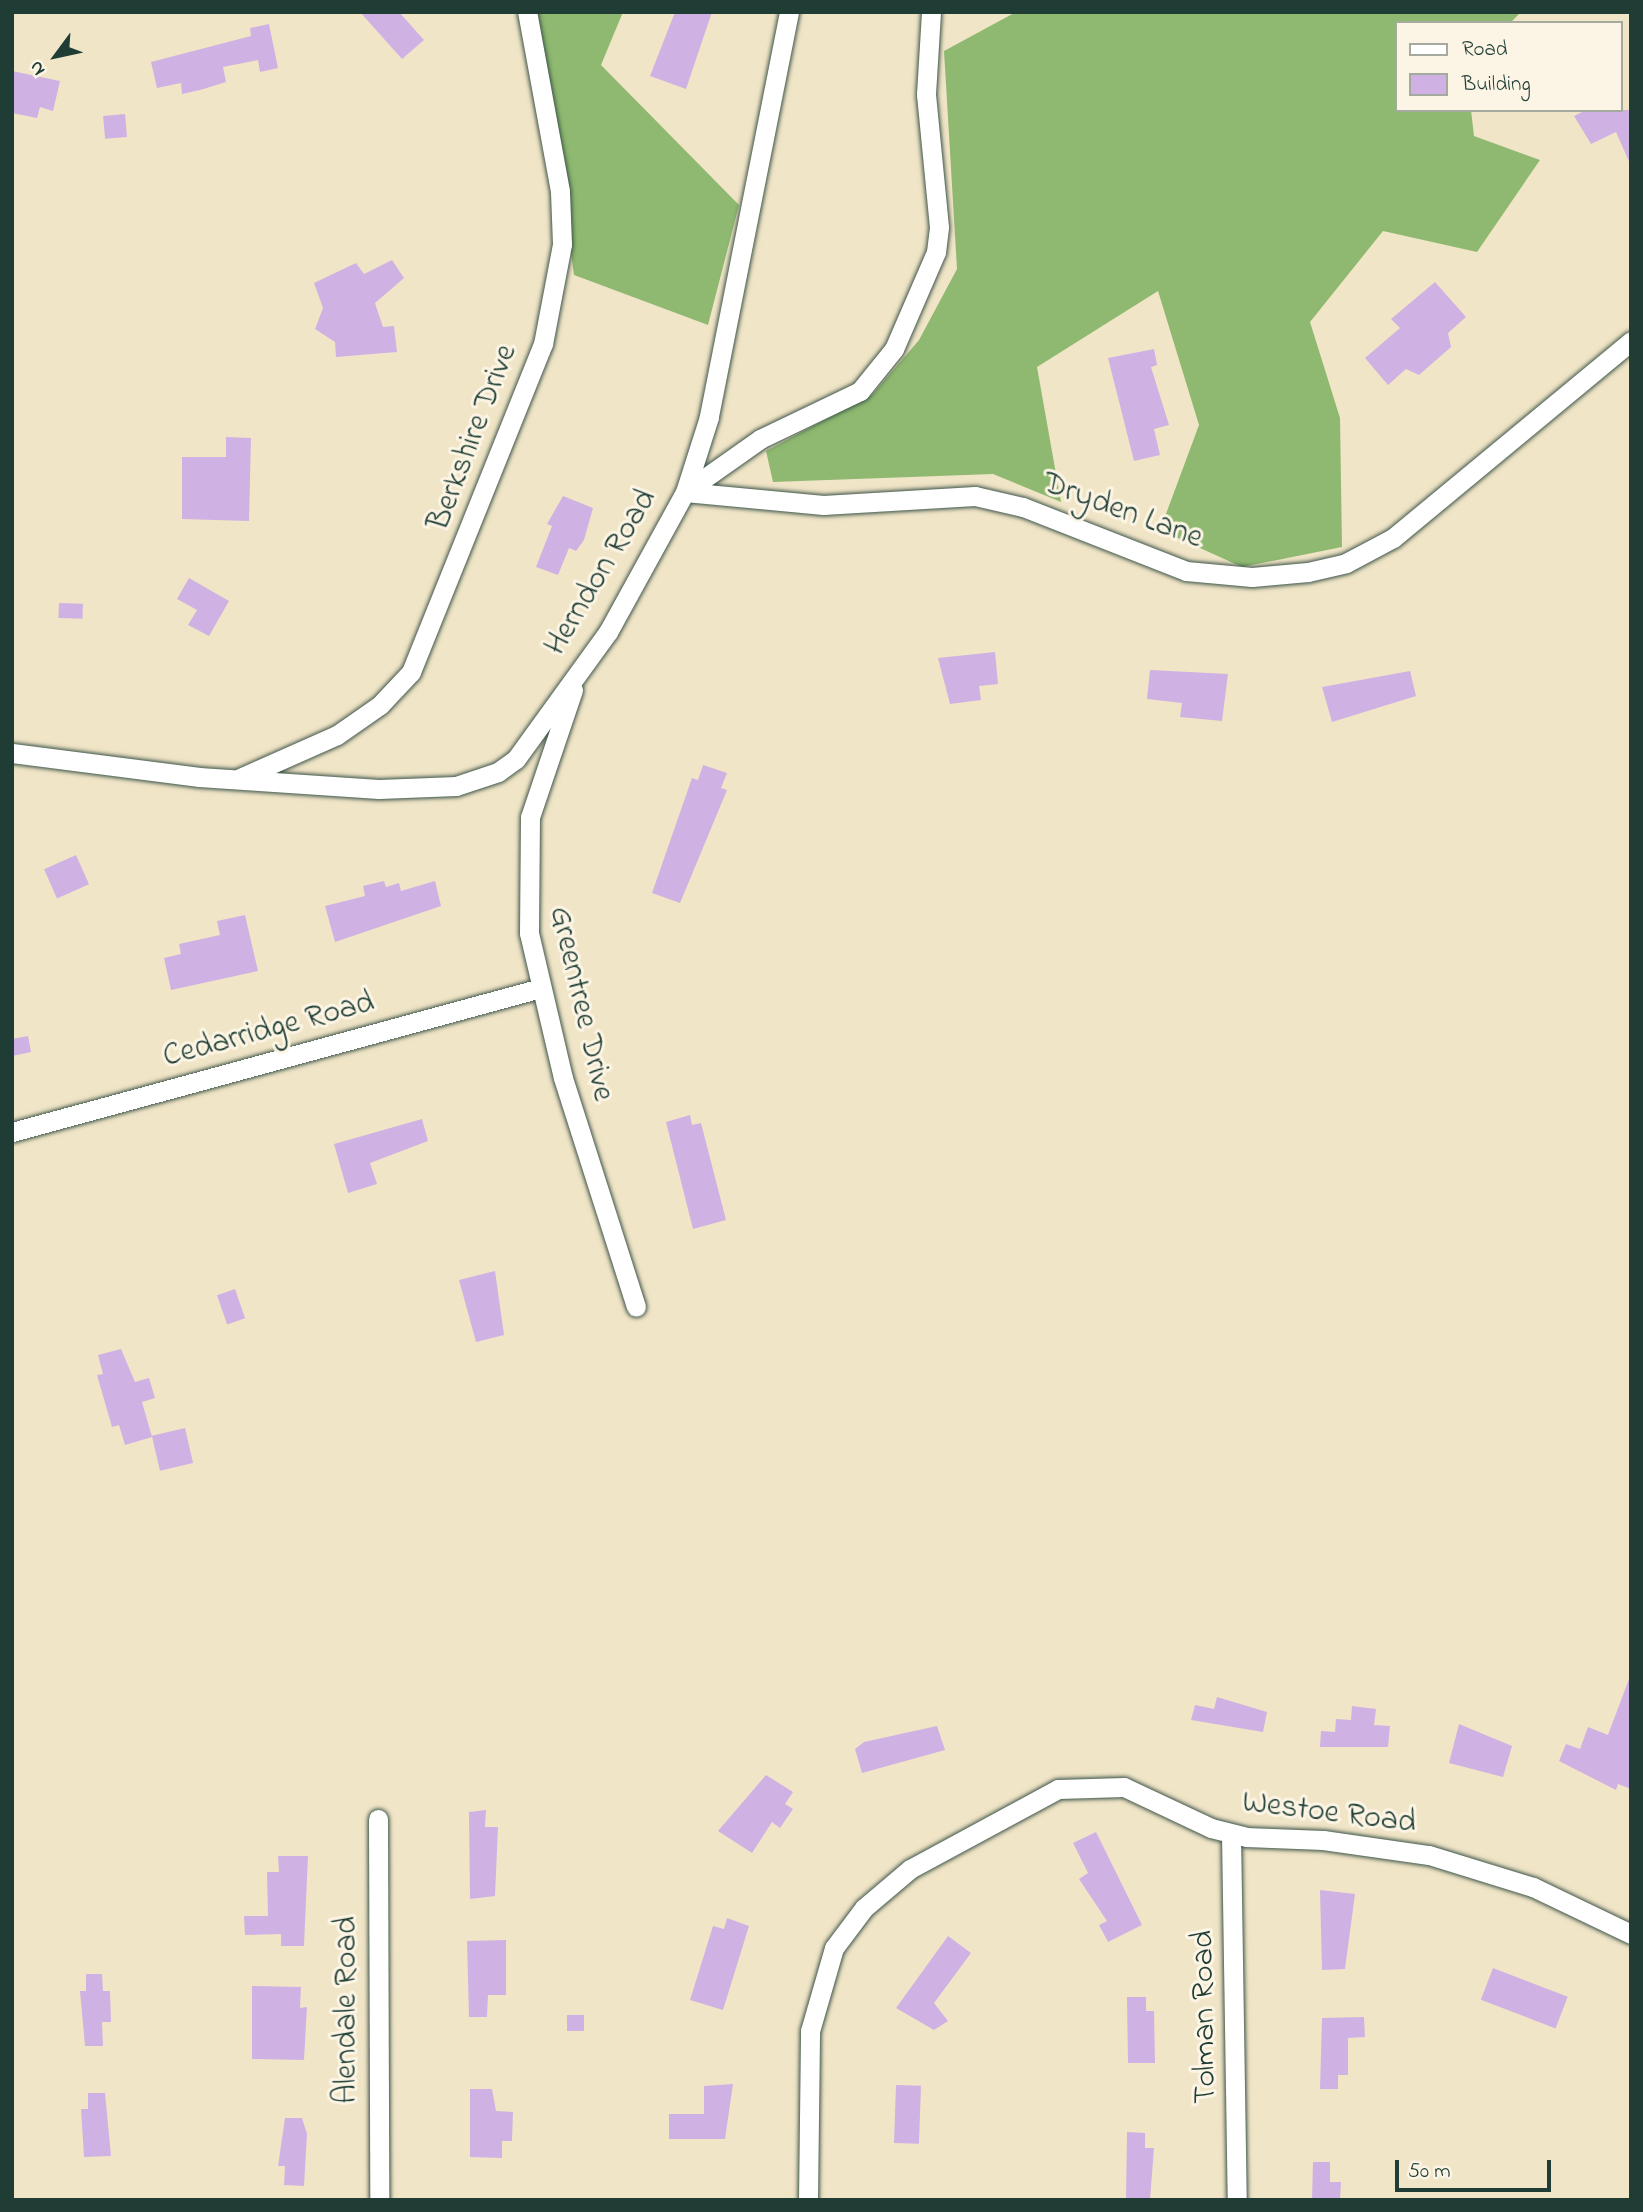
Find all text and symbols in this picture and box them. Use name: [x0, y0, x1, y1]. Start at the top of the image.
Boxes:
north arrow: [21, 21, 91, 91]
legend: [1394, 21, 1622, 112]
text: Road: [1462, 35, 1508, 65]
text: N: [23, 55, 53, 80]
text: Building: [1462, 70, 1531, 100]
street label: Berkshire Drive: [421, 340, 527, 536]
street label: Dryden Lane: [1037, 465, 1207, 559]
street label: Herndon Road: [537, 483, 667, 663]
street label: Greentree Drive: [539, 903, 621, 1105]
street label: Cedarridge Road: [159, 984, 379, 1078]
street label: Westoe Road: [1240, 1784, 1418, 1844]
street label: Alendale Road: [329, 1916, 367, 2104]
street label: Tolman Road: [1185, 1930, 1227, 2104]
scale bar: [1398, 2146, 1554, 2190]
text: 50 m: [1408, 2157, 1451, 2187]

